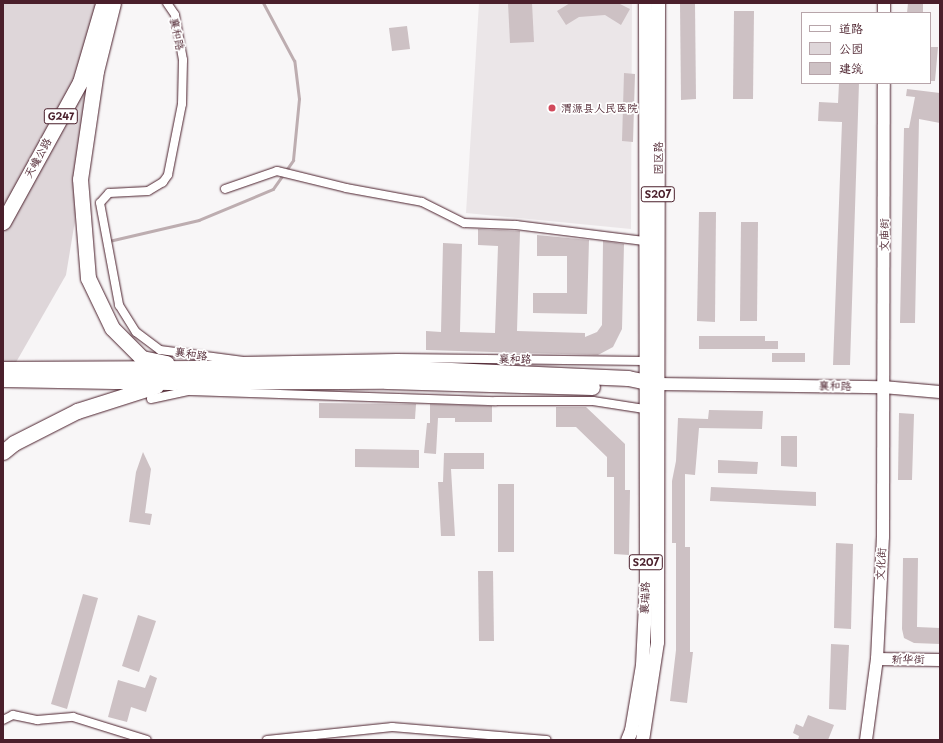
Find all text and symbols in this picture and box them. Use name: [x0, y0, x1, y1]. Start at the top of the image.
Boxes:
legend: [801, 12, 931, 84]
street label: 襄和路: [167, 16, 187, 52]
text: 道路: [839, 19, 863, 37]
text: 公园: [839, 39, 863, 57]
text: 建筑: [839, 59, 863, 77]
place label: 渭源县人民医院: [561, 101, 638, 115]
marker: 渭源县人民医院: [546, 102, 558, 114]
road number: G247: [43, 108, 79, 124]
street label: 天巉公路: [22, 136, 54, 180]
street label: 园区路: [651, 142, 665, 174]
road number: S207: [640, 186, 676, 202]
street label: 文庙街: [877, 219, 891, 251]
street label: 襄和路: [174, 345, 208, 363]
street label: 襄和路: [498, 352, 532, 366]
street label: 襄和路: [818, 379, 852, 393]
street label: 文化街: [874, 547, 888, 581]
road number: S207: [628, 554, 664, 570]
street label: 襄瑞路: [638, 581, 652, 615]
street label: 新华街: [892, 652, 924, 666]

